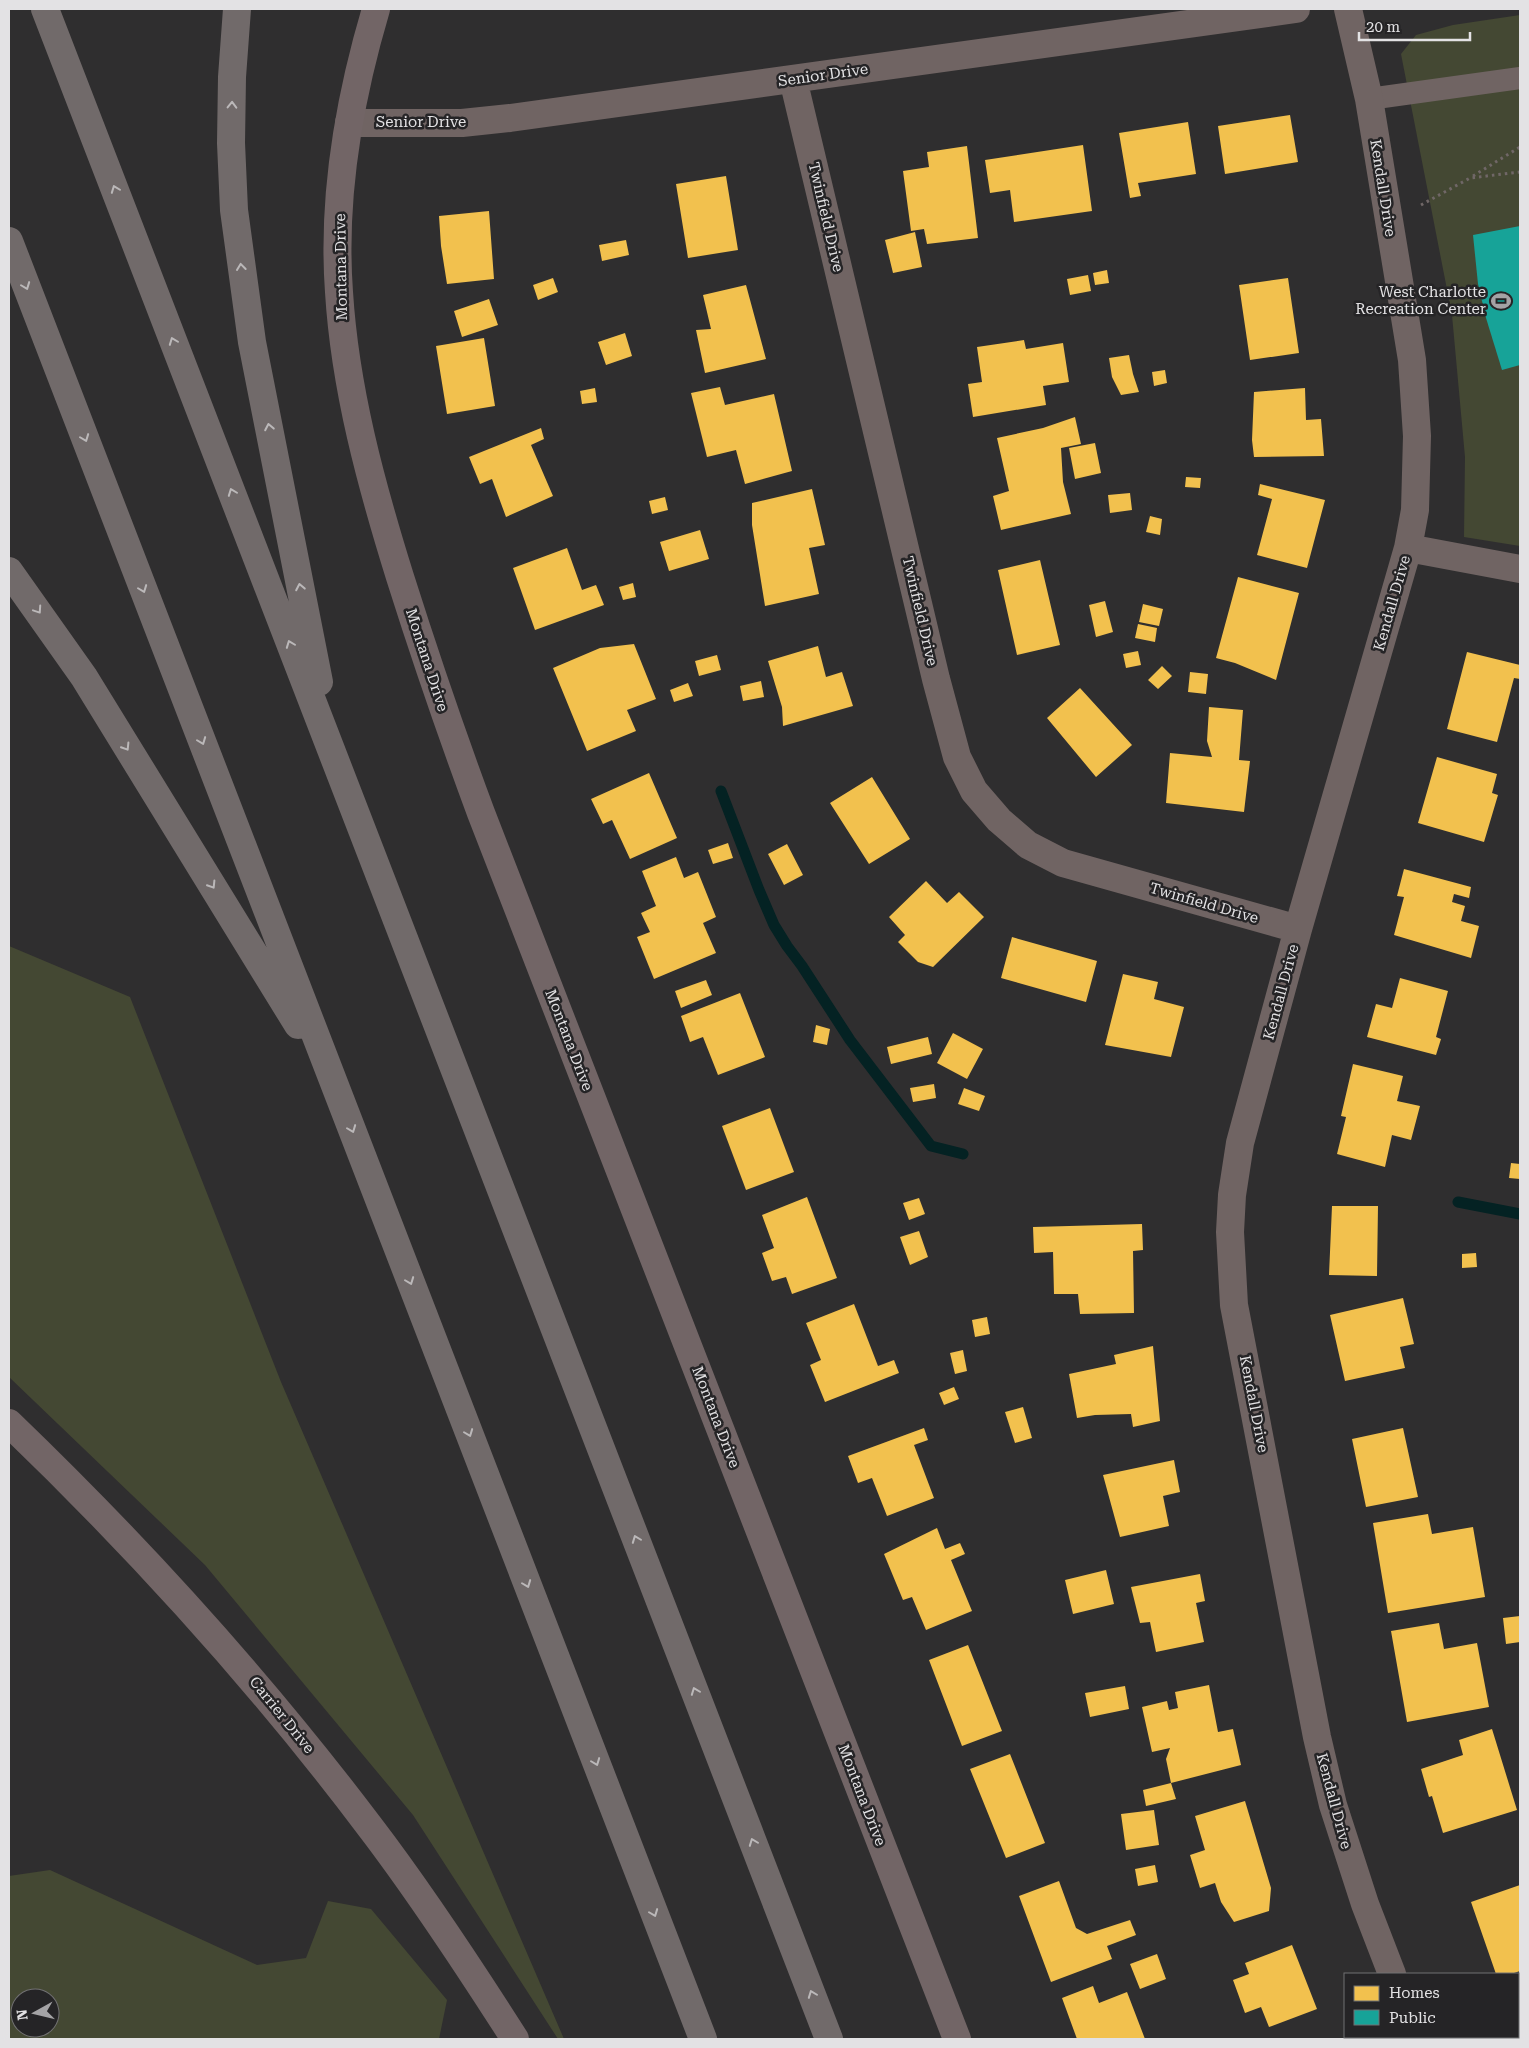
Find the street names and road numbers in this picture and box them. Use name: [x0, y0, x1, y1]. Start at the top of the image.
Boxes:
street label: Senior Drive: [777, 60, 869, 90]
street label: Senior Drive: [376, 113, 466, 131]
street label: Kendall Drive: [1366, 138, 1400, 238]
street label: Twinfield Drive: [805, 160, 847, 274]
street label: Montana Drive: [331, 213, 351, 321]
street label: Kendall Drive: [1370, 553, 1414, 653]
street label: Twinfield Drive: [899, 554, 941, 668]
street label: Montana Drive: [402, 606, 452, 714]
street label: Twinfield Drive: [1148, 879, 1260, 927]
street label: Kendall Drive: [1260, 942, 1302, 1042]
street label: Montana Drive: [541, 987, 597, 1093]
street label: Kendall Drive: [1236, 1354, 1272, 1454]
street label: Montana Drive: [688, 1364, 744, 1470]
street label: Carrier Drive: [246, 1673, 318, 1757]
street label: Montana Drive: [834, 1742, 890, 1848]
street label: Kendall Drive: [1313, 1751, 1355, 1851]

